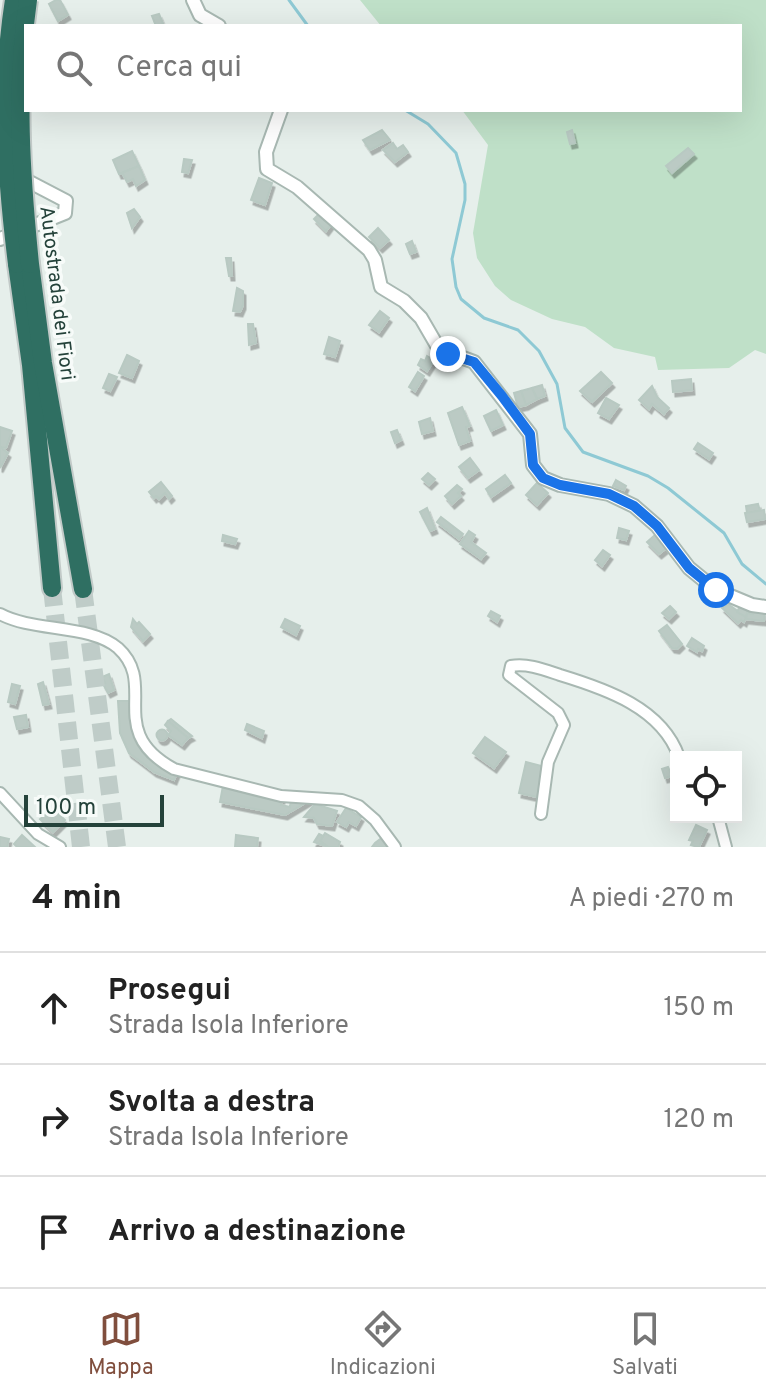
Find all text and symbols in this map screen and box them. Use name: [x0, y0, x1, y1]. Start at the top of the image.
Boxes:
search box: [24, 24, 742, 112]
icon: search: [52, 46, 96, 90]
text: Cerca qui: [116, 50, 242, 87]
street label: Autostrada dei Fiori: [32, 205, 80, 382]
route end: [430, 336, 466, 372]
route start: [698, 572, 734, 608]
map controls: [670, 751, 742, 823]
button: locate: [670, 751, 742, 823]
scale bar: [24, 791, 164, 827]
text: 100 m: [36, 795, 96, 822]
text: 4 min: [32, 878, 122, 921]
text: A piedi · 270 m: [569, 883, 734, 916]
text: Prosegui: [108, 973, 231, 1010]
icon: ahead: [32, 986, 76, 1030]
text: 150 m: [663, 992, 734, 1025]
text: Strada Isola Inferiore: [108, 1010, 349, 1043]
text: Svolta a destra: [108, 1085, 315, 1122]
icon: right: [32, 1098, 76, 1142]
text: 120 m: [664, 1104, 734, 1137]
text: Strada Isola Inferiore: [108, 1122, 349, 1155]
icon: arrive: [32, 1210, 76, 1254]
text: Arrivo a destinazione: [108, 1214, 406, 1251]
tab: Mappa: [88, 1307, 154, 1382]
tab: Indicazioni: [330, 1307, 436, 1382]
tab: Salvati: [612, 1307, 678, 1382]

